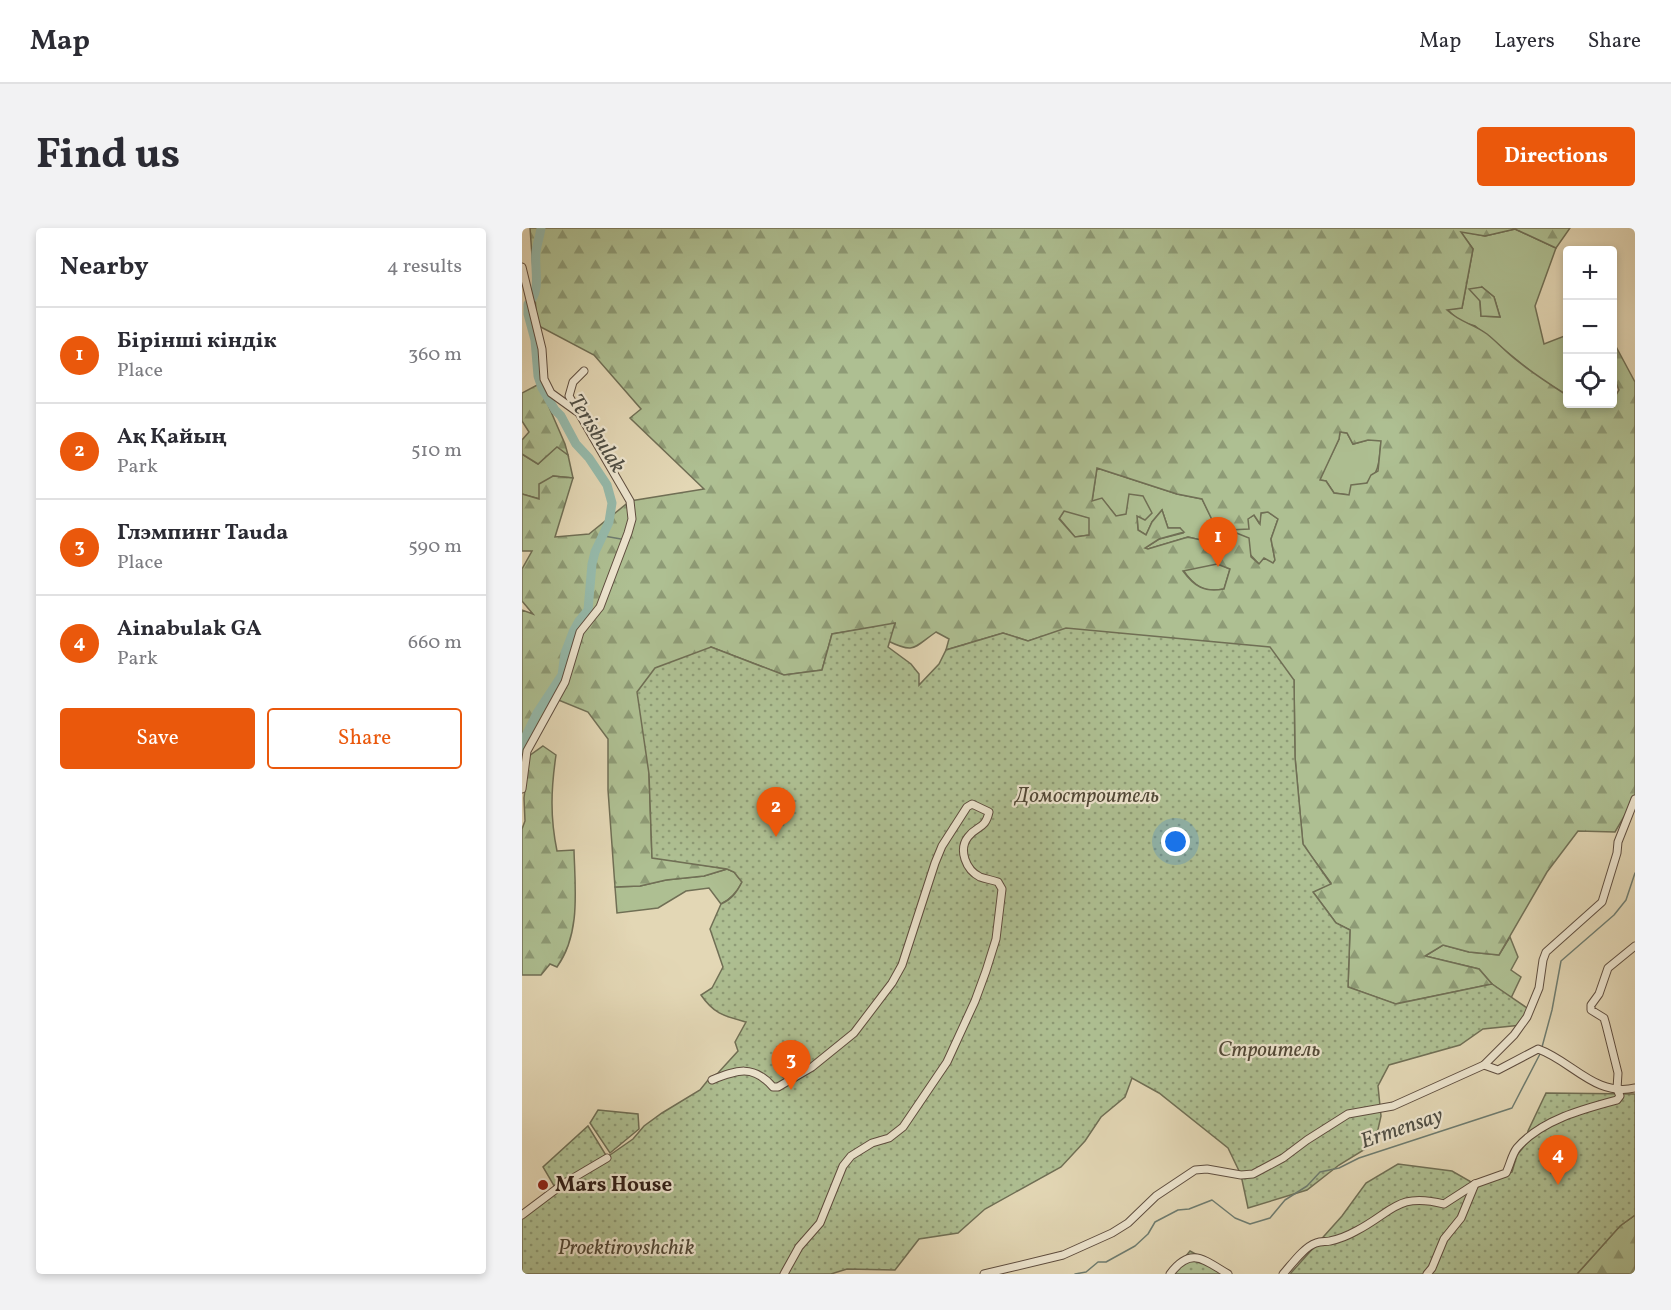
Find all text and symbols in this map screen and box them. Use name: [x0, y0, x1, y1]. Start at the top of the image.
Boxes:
text: Map: [30, 22, 90, 61]
text: Map: [1419, 27, 1461, 56]
text: Layers: [1494, 27, 1555, 56]
text: Share: [1588, 27, 1641, 56]
text: Find us: [36, 127, 180, 186]
button: Directions: [1477, 127, 1635, 186]
map controls: [1563, 246, 1617, 408]
button: +: [1563, 246, 1617, 300]
text: Nearby: [60, 249, 149, 285]
text: 4 results: [387, 253, 462, 281]
button: −: [1563, 300, 1617, 354]
text: Бірінші кіндік: [117, 326, 277, 357]
text: 1: [75, 341, 84, 369]
text: 360 m: [408, 341, 462, 369]
button: locate: [1563, 354, 1617, 408]
text: Place: [117, 357, 163, 385]
water label: Terisbulak: [560, 389, 632, 479]
text: Ақ Қайың: [117, 422, 227, 453]
text: 2: [74, 437, 85, 465]
text: 510 m: [411, 437, 462, 465]
text: Park: [117, 453, 158, 481]
text: Глэмпинг Tauda: [117, 518, 288, 549]
pin: 1: [1198, 518, 1238, 567]
text: 3: [74, 533, 85, 561]
text: 590 m: [408, 533, 462, 561]
text: Place: [117, 549, 163, 577]
text: Ainabulak GA: [117, 614, 262, 645]
text: 4: [73, 629, 86, 657]
text: 660 m: [408, 629, 462, 657]
text: Park: [117, 645, 158, 673]
button: Save: [60, 708, 255, 769]
button: Share: [267, 708, 462, 769]
park label: Домостроитель: [1013, 782, 1159, 811]
pin: 2: [756, 788, 796, 837]
your location: [1161, 827, 1190, 856]
park label: Строитель: [1218, 1036, 1320, 1065]
pin: 3: [772, 1040, 810, 1090]
water label: Ermensay: [1356, 1100, 1448, 1158]
pin: 4: [1538, 1136, 1578, 1185]
place label: Mars House: [555, 1171, 672, 1200]
marker: Mars House: [536, 1178, 550, 1192]
park label: Proektirovshchik: [558, 1234, 695, 1263]

